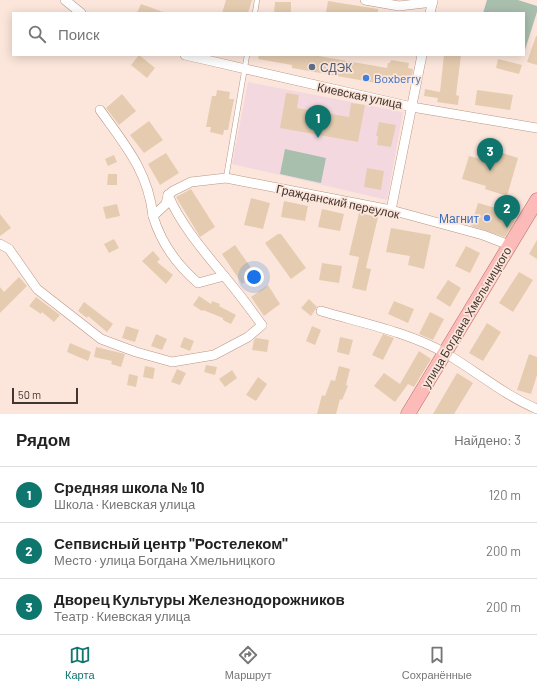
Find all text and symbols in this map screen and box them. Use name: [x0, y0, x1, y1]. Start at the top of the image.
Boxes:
search box: [12, 12, 525, 56]
icon: search: [26, 23, 48, 45]
text: Поиск: [58, 25, 100, 43]
place label: СДЭК: [320, 60, 352, 75]
marker: СДЭК: [307, 62, 317, 72]
place label: Boxberry: [374, 71, 422, 85]
marker: Boxberry: [361, 73, 371, 83]
street label: Киевская улица: [316, 79, 404, 112]
pin: 1: [305, 105, 331, 138]
pin: 3: [477, 138, 503, 171]
street label: Гражданский переулок: [275, 181, 402, 222]
pin: 2: [494, 195, 520, 228]
place label: Магнит: [439, 211, 479, 225]
marker: Магнит: [482, 213, 492, 223]
street label: улица Богдана Хмельницкого: [418, 244, 515, 391]
your location: [244, 267, 264, 287]
scale bar: [12, 386, 78, 405]
text: 50 m: [18, 388, 41, 401]
text: Рядом: [16, 429, 71, 449]
text: Найдено: 3: [454, 432, 521, 448]
text: Средняя школа № 10: [54, 478, 204, 496]
text: 1: [27, 487, 31, 503]
text: 120 m: [489, 487, 521, 503]
text: Школа · Киевская улица: [54, 496, 195, 512]
text: Сепвисный центр "Ростелеком": [54, 534, 288, 552]
text: 2: [25, 543, 33, 559]
text: 200 m: [486, 543, 521, 559]
text: Место · улица Богдана Хмельницкого: [54, 552, 275, 568]
text: Дворец Культуры Железнодорожников: [54, 590, 345, 608]
text: 3: [25, 599, 33, 615]
text: 200 m: [486, 599, 521, 615]
text: Театр · Киевская улица: [54, 608, 190, 624]
tab: Карта: [65, 644, 95, 681]
tab: Маршрут: [225, 644, 272, 681]
tab: Сохранённые: [402, 644, 472, 681]

